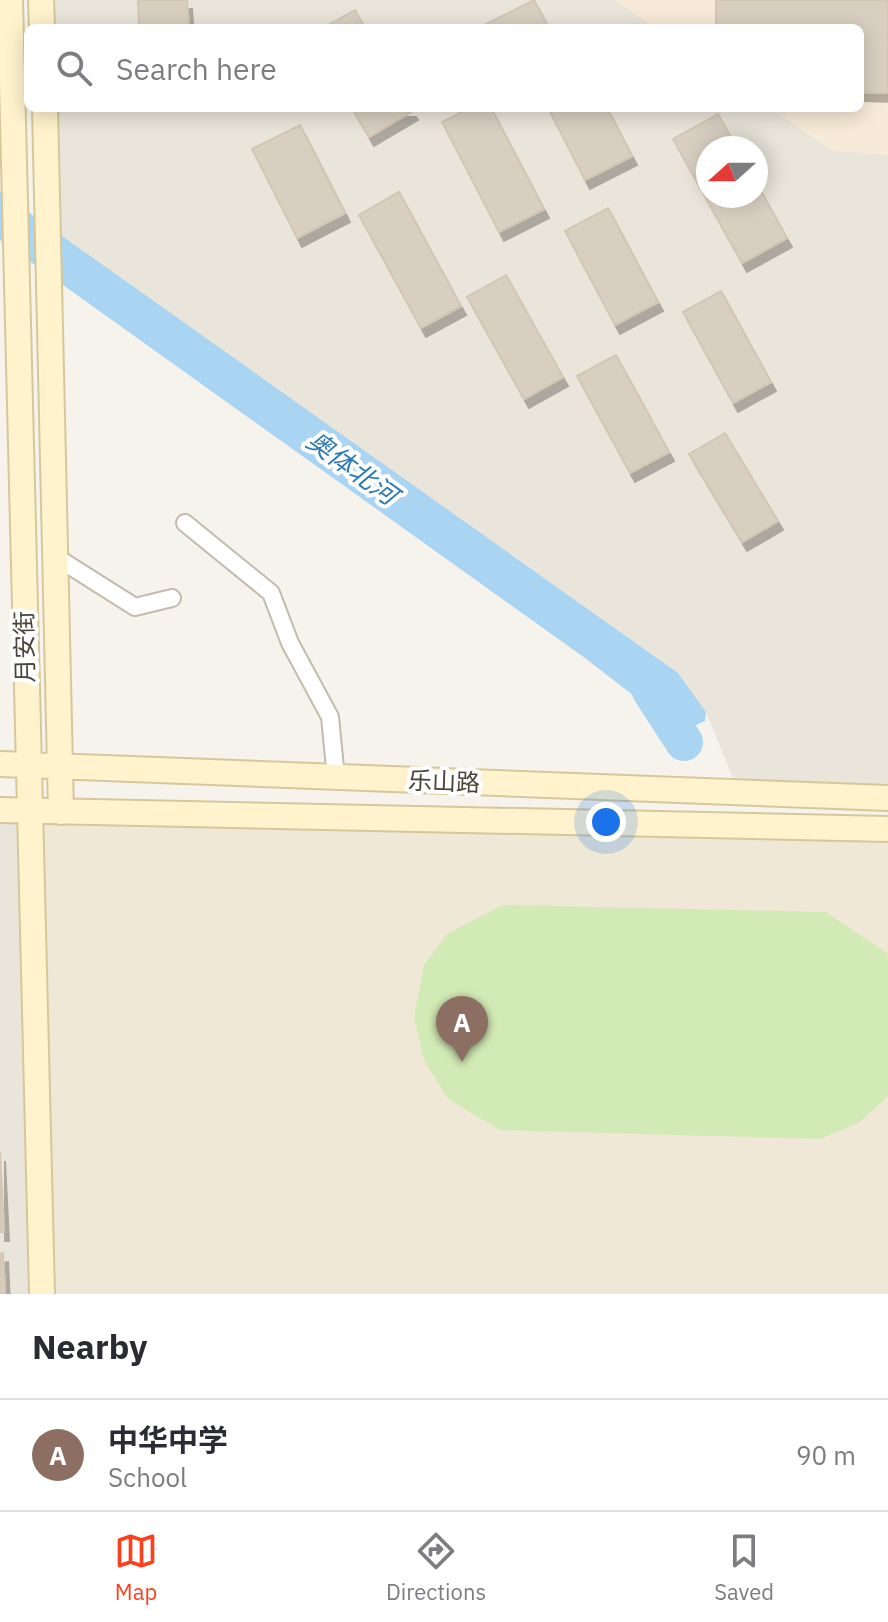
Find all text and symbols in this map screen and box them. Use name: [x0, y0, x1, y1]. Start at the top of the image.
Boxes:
search box: [24, 24, 864, 112]
icon: search: [52, 46, 96, 90]
text: Search here: [116, 49, 277, 88]
north arrow: [696, 136, 768, 208]
water label: 奥体北河: [301, 423, 409, 514]
street label: 月安街: [7, 611, 41, 683]
street label: 乐山路: [407, 764, 481, 798]
your location: [586, 802, 626, 842]
pin: A: [436, 996, 488, 1062]
text: Nearby: [32, 1324, 147, 1368]
text: 中华中学: [108, 1420, 228, 1459]
text: A: [49, 1438, 67, 1472]
text: 90 m: [796, 1438, 856, 1472]
text: School: [108, 1460, 187, 1494]
tab: Map: [114, 1529, 158, 1606]
tab: Directions: [386, 1529, 486, 1606]
tab: Saved: [714, 1529, 774, 1606]

